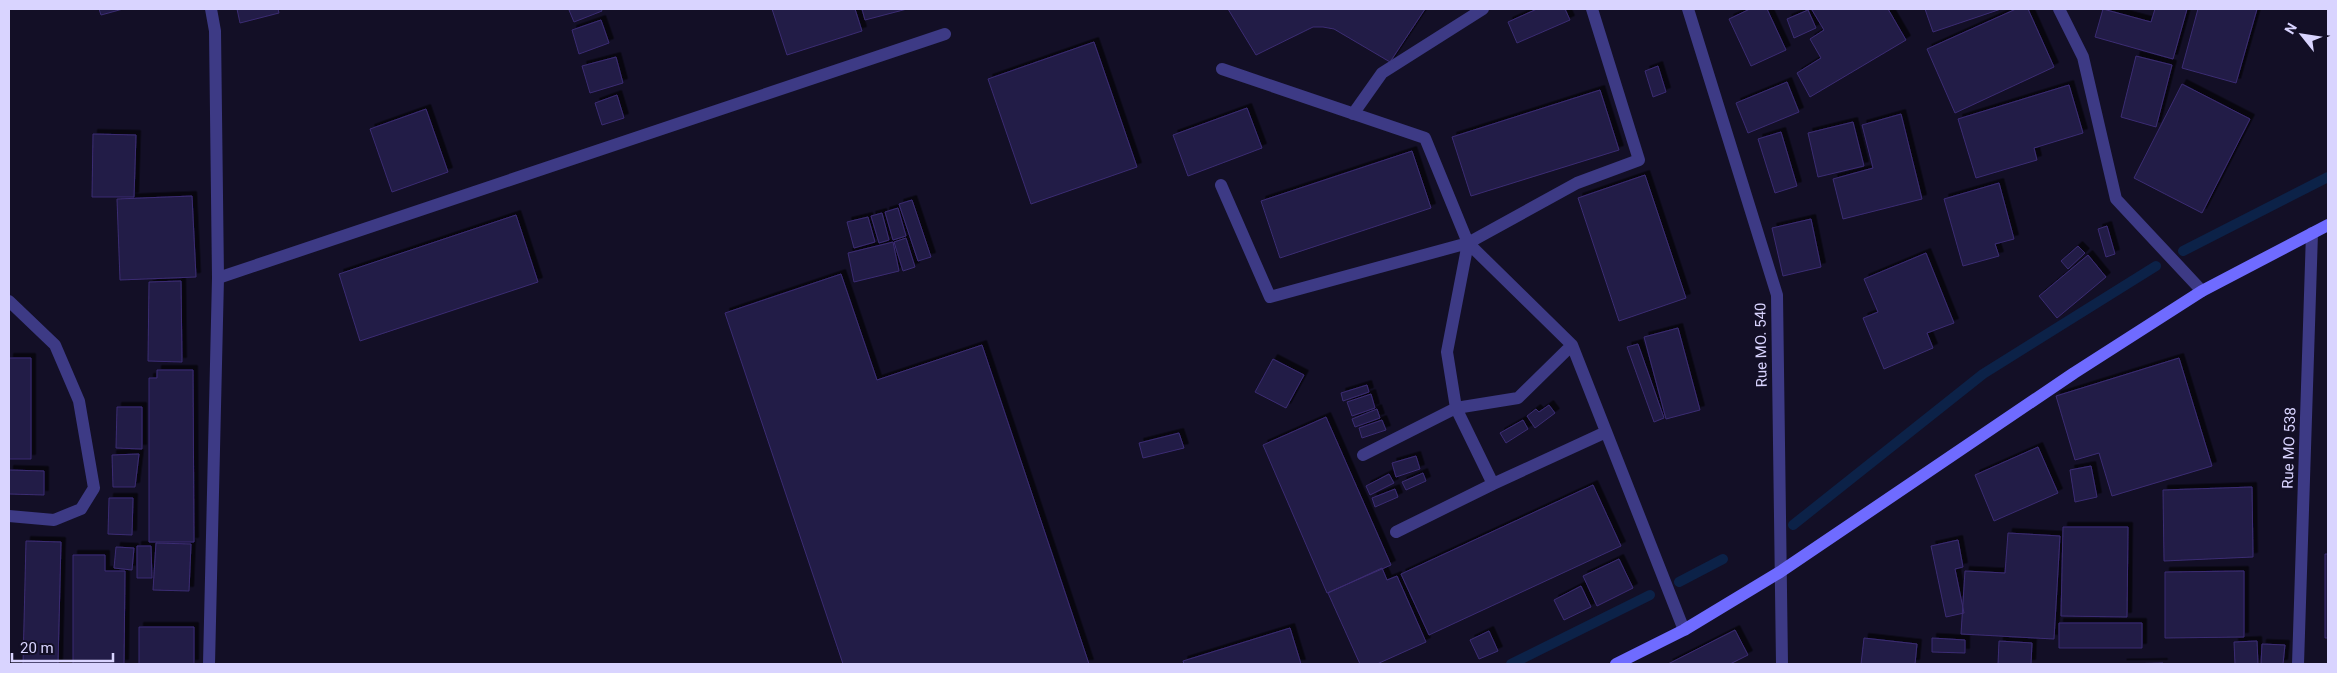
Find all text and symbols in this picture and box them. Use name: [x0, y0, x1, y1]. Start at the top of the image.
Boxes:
north arrow: [2277, 10, 2327, 60]
text: N: [2281, 20, 2300, 37]
street label: Rue MO. 540: [1751, 302, 1771, 388]
street label: Rue MO 538: [2279, 407, 2299, 489]
scale bar: [12, 630, 114, 662]
text: 20 m: [20, 639, 54, 657]

